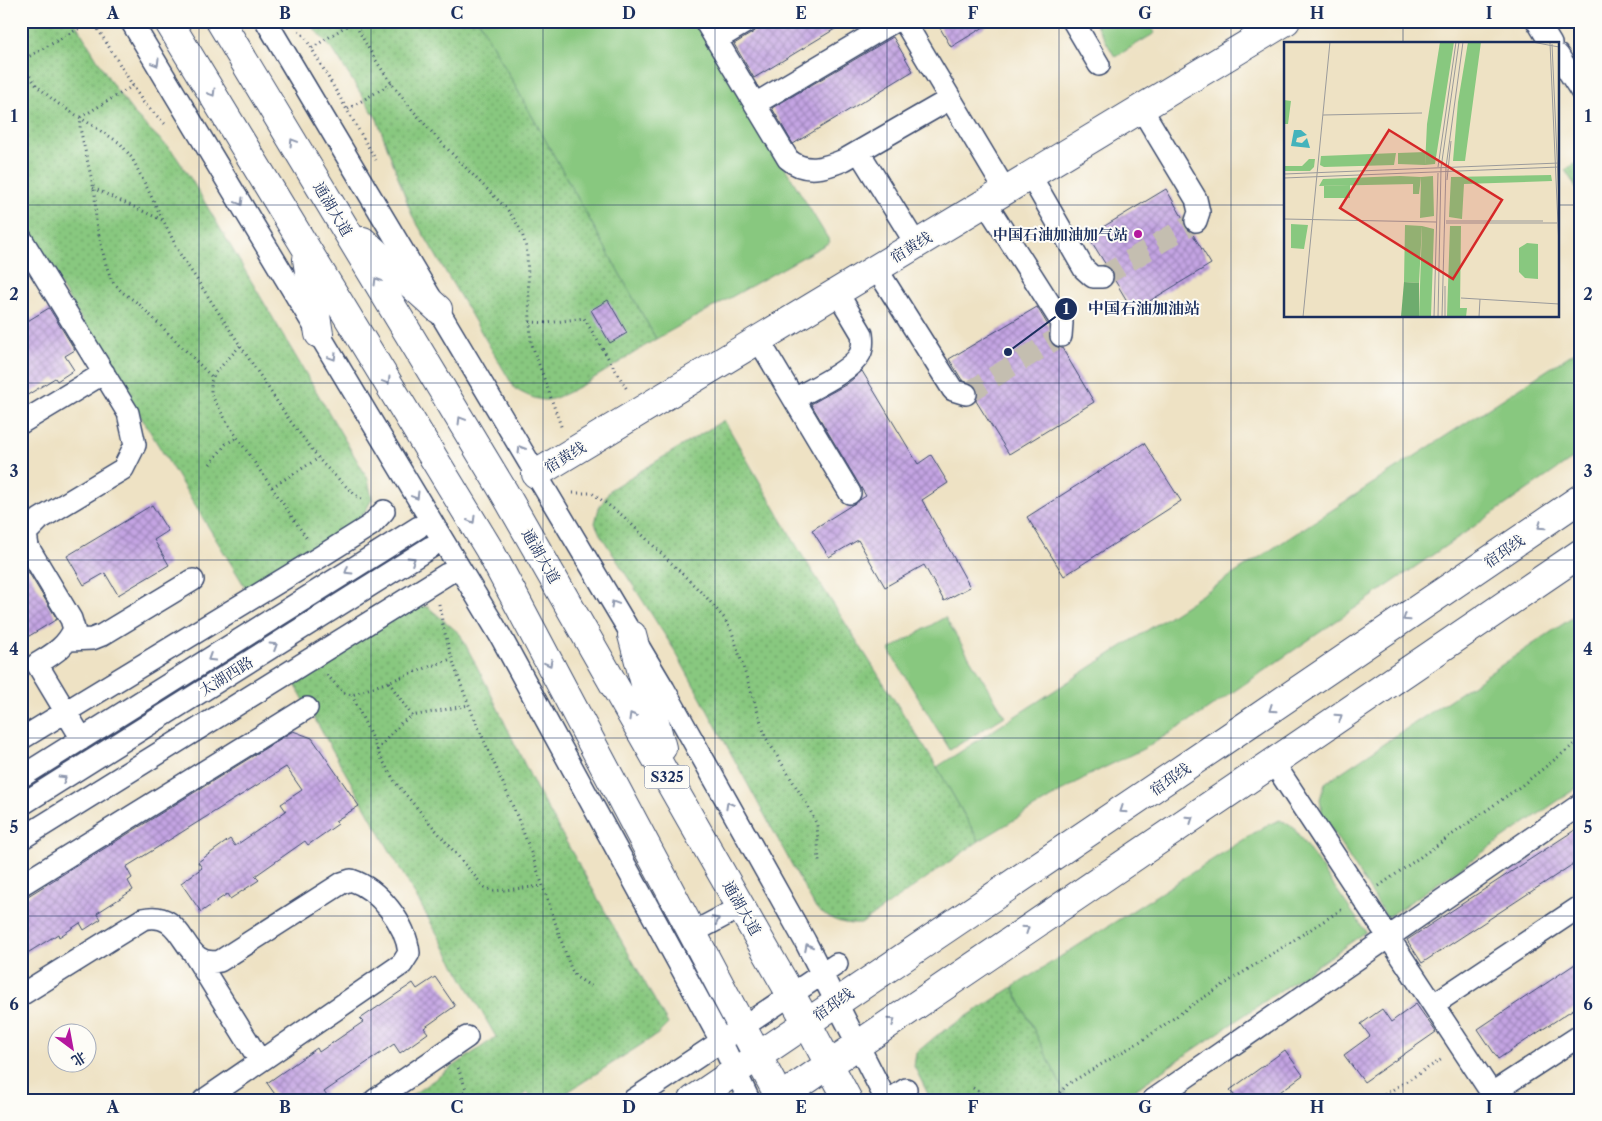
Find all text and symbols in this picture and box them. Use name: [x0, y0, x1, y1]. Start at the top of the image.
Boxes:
text: A: [106, 3, 120, 23]
text: B: [279, 3, 291, 23]
text: C: [451, 3, 463, 23]
text: D: [622, 3, 636, 23]
text: E: [795, 3, 807, 23]
text: F: [968, 3, 979, 23]
text: G: [1138, 3, 1152, 23]
text: H: [1310, 3, 1324, 23]
text: I: [1486, 3, 1493, 23]
inset map: [1284, 42, 1560, 318]
one-way arrow: [150, 57, 160, 66]
one-way arrow: [205, 87, 215, 96]
text: 1: [10, 106, 18, 126]
text: 1: [1584, 106, 1592, 126]
one-way arrow: [290, 138, 299, 147]
street label: 通湖大道: [309, 178, 357, 240]
one-way arrow: [234, 197, 244, 206]
place label: 中国石油加油加气站: [993, 225, 1128, 244]
street label: 宿黄线: [887, 227, 935, 267]
marker: 中国石油加油加气站: [1132, 228, 1144, 240]
one-way arrow: [373, 277, 383, 286]
text: 2: [9, 284, 19, 304]
text: 2: [1583, 284, 1593, 304]
callout: 中国石油加油站: [1053, 293, 1210, 324]
text: 中国石油加油站: [1088, 298, 1200, 318]
text: 1: [1063, 299, 1070, 318]
one-way arrow: [326, 351, 336, 360]
one-way arrow: [381, 376, 391, 385]
one-way arrow: [457, 417, 467, 426]
street label: 宿黄线: [541, 437, 589, 477]
one-way arrow: [518, 446, 528, 455]
text: 3: [9, 461, 19, 481]
text: 3: [1583, 461, 1593, 481]
one-way arrow: [410, 490, 420, 499]
one-way arrow: [465, 514, 475, 523]
one-way arrow: [1537, 520, 1546, 529]
street label: 通湖大道: [518, 525, 564, 587]
street label: 宿邳线: [1480, 531, 1528, 571]
one-way arrow: [406, 556, 415, 566]
one-way arrow: [345, 565, 354, 575]
one-way arrow: [610, 600, 620, 609]
one-way arrow: [1403, 612, 1412, 621]
text: 4: [9, 639, 19, 659]
text: 4: [1583, 639, 1593, 659]
one-way arrow: [269, 643, 278, 652]
one-way arrow: [207, 651, 216, 661]
street label: 太湖西路: [196, 652, 256, 700]
one-way arrow: [543, 658, 553, 667]
one-way arrow: [1268, 703, 1278, 712]
one-way arrow: [629, 713, 639, 722]
one-way arrow: [1333, 714, 1342, 724]
street label: 宿邳线: [1146, 759, 1194, 799]
road number: S325: [644, 766, 690, 789]
one-way arrow: [57, 776, 66, 786]
one-way arrow: [725, 802, 735, 811]
one-way arrow: [1119, 804, 1129, 813]
one-way arrow: [1185, 815, 1194, 825]
text: 5: [10, 817, 19, 837]
text: 5: [1584, 817, 1593, 837]
street label: 通湖大道: [719, 877, 765, 939]
one-way arrow: [711, 916, 720, 926]
one-way arrow: [1021, 926, 1030, 936]
one-way arrow: [804, 944, 814, 953]
street label: 宿邳线: [809, 984, 857, 1024]
text: 6: [9, 994, 19, 1014]
text: 6: [1583, 994, 1593, 1014]
one-way arrow: [886, 1018, 896, 1027]
north arrow: [48, 1024, 98, 1074]
text: 北: [68, 1048, 90, 1070]
text: A: [106, 1097, 120, 1117]
text: B: [279, 1097, 291, 1117]
text: C: [451, 1097, 463, 1117]
text: D: [622, 1097, 636, 1117]
text: E: [795, 1097, 807, 1117]
text: F: [968, 1097, 979, 1117]
text: G: [1138, 1097, 1152, 1117]
text: H: [1310, 1097, 1324, 1117]
text: I: [1486, 1097, 1493, 1117]

